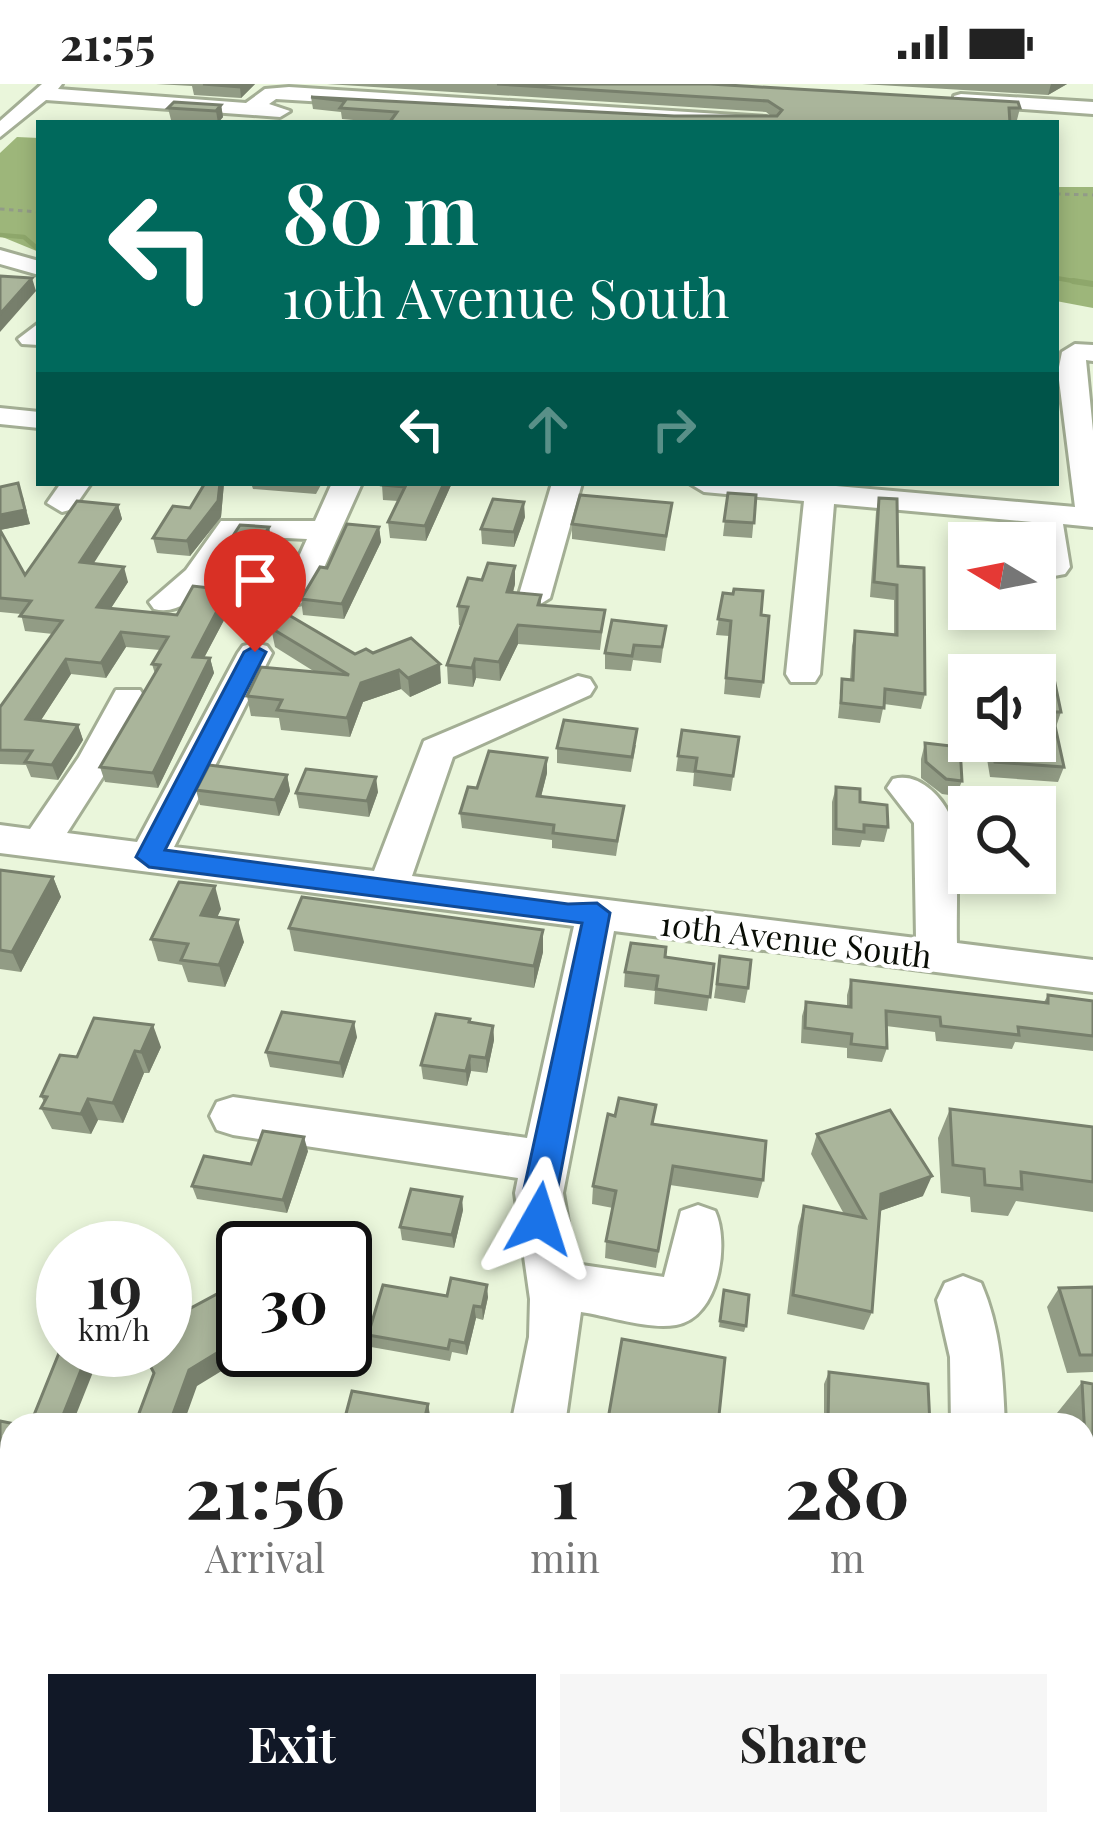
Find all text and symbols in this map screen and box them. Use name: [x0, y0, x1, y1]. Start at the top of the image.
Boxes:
text: 21:55: [60, 12, 155, 72]
text: 80 m: [282, 154, 479, 266]
icon: left: [84, 168, 240, 324]
text: 10th Avenue South: [282, 261, 730, 333]
icon: left: [389, 396, 455, 462]
icon: ahead: [515, 396, 581, 462]
icon: right: [641, 396, 707, 462]
north arrow: [948, 522, 1056, 630]
map controls: [948, 522, 1056, 894]
pin: [204, 529, 306, 652]
icon: arrive: [222, 547, 288, 613]
button: sound: [948, 654, 1056, 762]
button: search: [948, 786, 1056, 894]
street label: 10th Avenue South: [658, 899, 934, 977]
position arrow: [476, 1156, 602, 1282]
speed limit sign: 30: [216, 1221, 372, 1377]
text: 19: [86, 1244, 142, 1324]
text: km/h: [78, 1309, 150, 1349]
text: 21:56: [185, 1441, 345, 1537]
text: 1: [551, 1441, 579, 1537]
text: 280: [785, 1441, 910, 1537]
text: Arrival: [205, 1531, 325, 1583]
text: min: [530, 1531, 600, 1583]
text: m: [830, 1531, 865, 1583]
button: Exit: [48, 1674, 536, 1812]
button: Share: [560, 1674, 1047, 1812]

